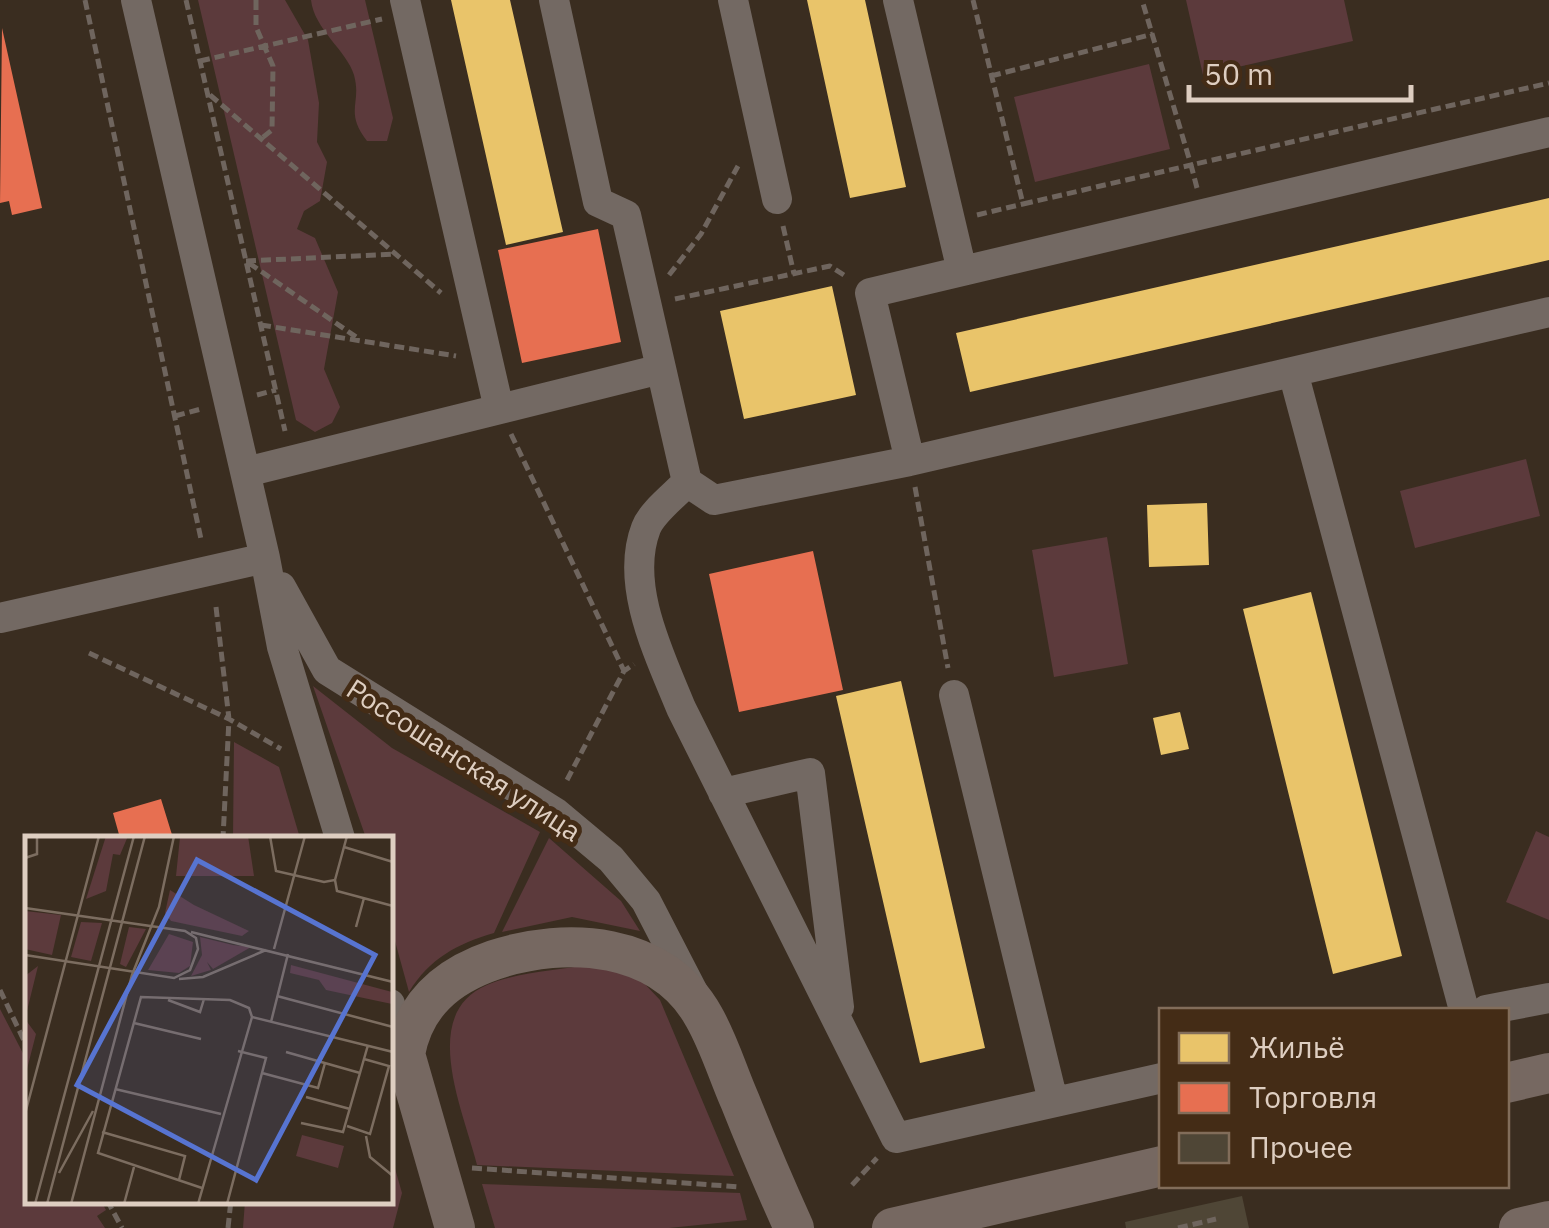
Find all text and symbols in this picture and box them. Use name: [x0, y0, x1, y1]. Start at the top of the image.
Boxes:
scale bar: [1189, 40, 1412, 102]
text: 50 m: [1204, 54, 1273, 93]
street label: Россошанская улица: [340, 670, 589, 849]
inset map: [25, 836, 392, 1203]
legend: [1159, 1008, 1509, 1188]
text: Жильё: [1249, 1027, 1345, 1066]
text: Торговля: [1249, 1077, 1377, 1116]
text: Прочее: [1249, 1127, 1353, 1166]

